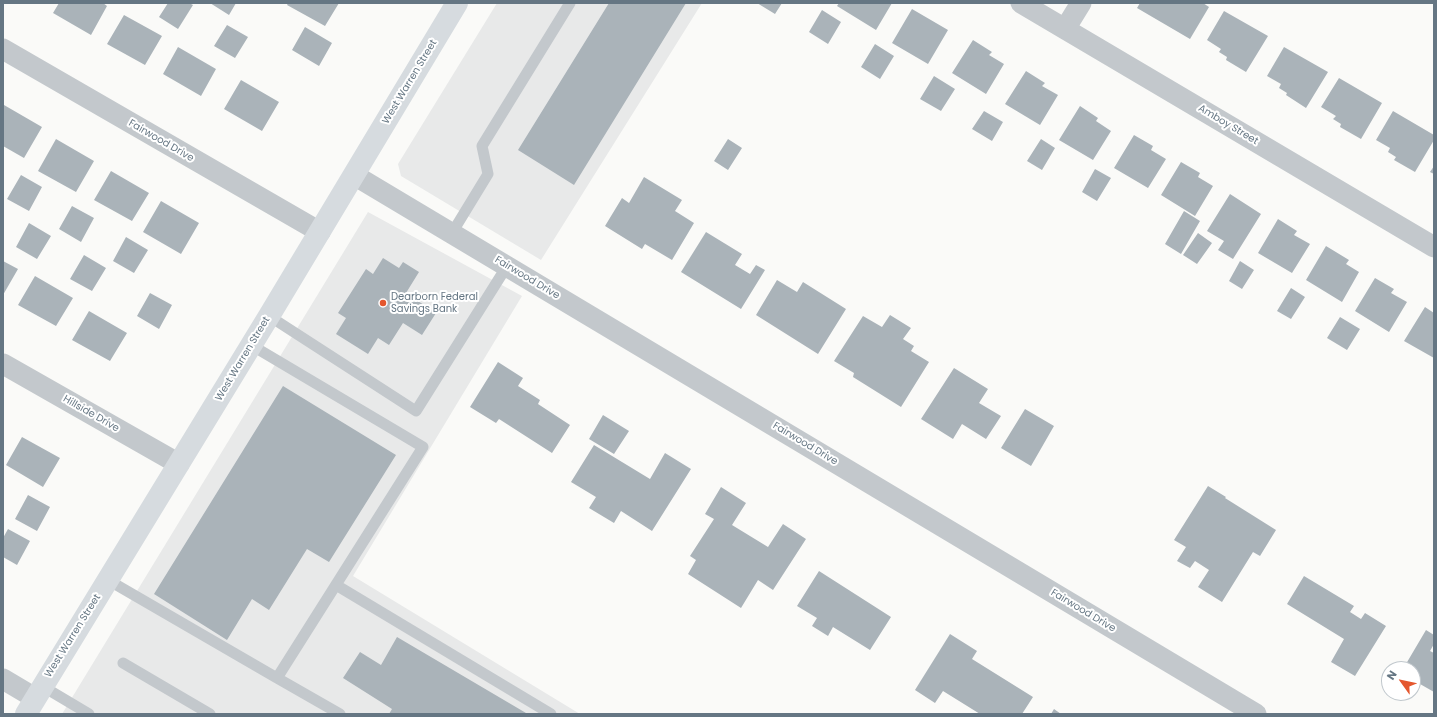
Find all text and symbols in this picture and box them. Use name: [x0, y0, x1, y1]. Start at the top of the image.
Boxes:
street label: West Warren Street: [380, 38, 440, 126]
street label: Amboy Street: [1196, 102, 1260, 148]
street label: Fairwood Drive: [126, 117, 196, 165]
street label: Fairwood Drive: [492, 254, 562, 302]
place label: Dearborn Federal Savings Bank: [391, 291, 478, 314]
marker: Dearborn Federal Savings Bank: [378, 298, 388, 308]
street label: West Warren Street: [213, 315, 273, 403]
street label: Hillside Drive: [61, 393, 121, 435]
street label: Fairwood Drive: [770, 420, 840, 468]
street label: Fairwood Drive: [1048, 587, 1118, 635]
street label: West Warren Street: [42, 592, 104, 680]
north arrow: [1381, 661, 1421, 701]
text: N: [1383, 667, 1401, 683]

